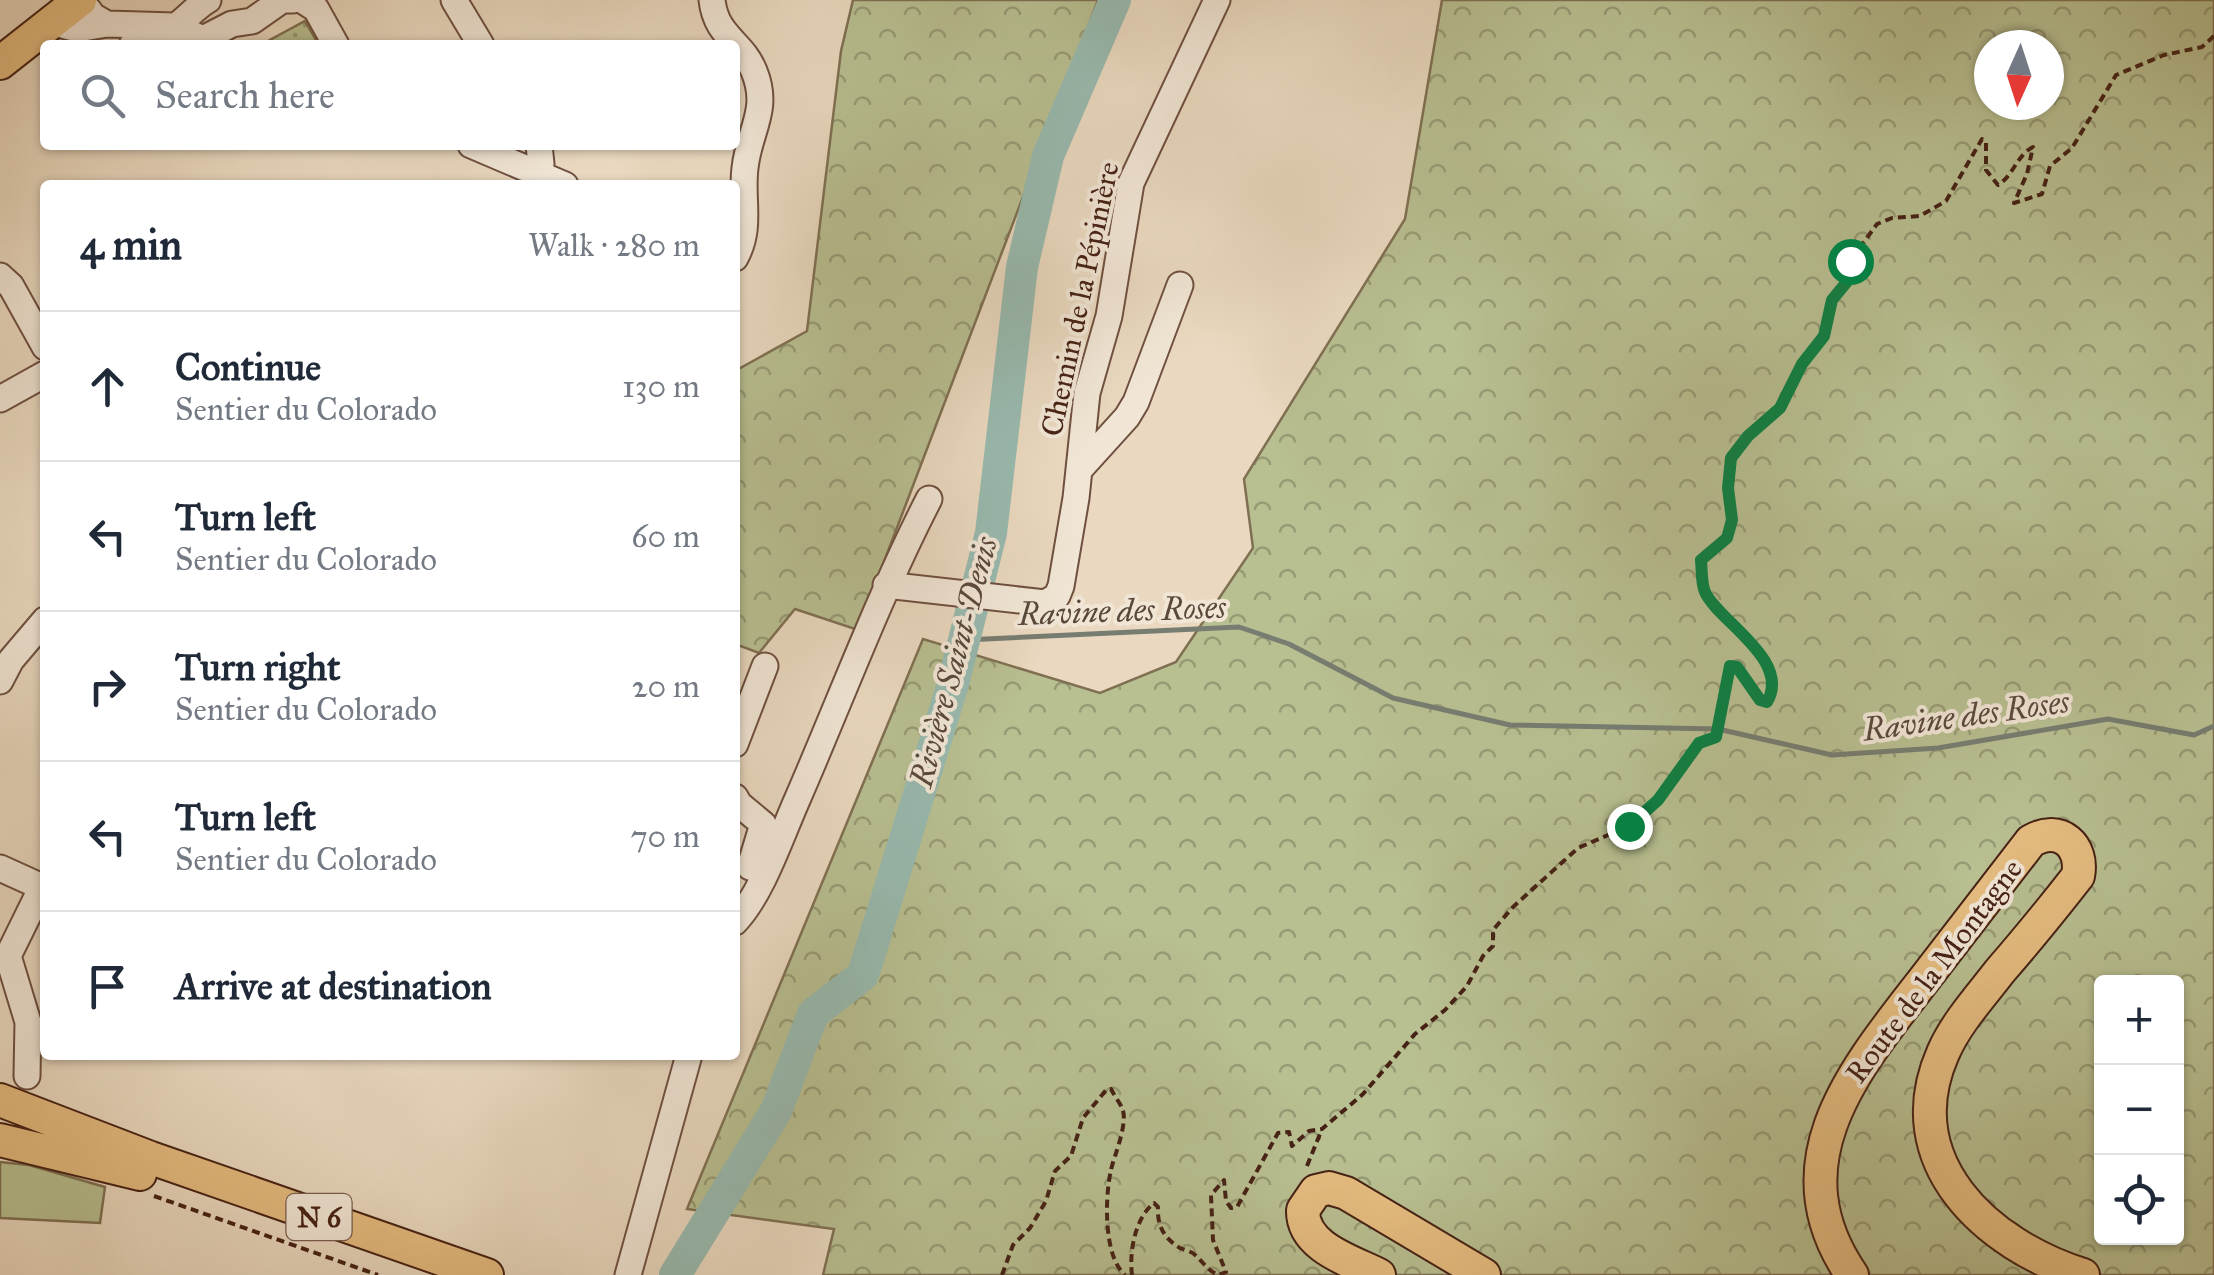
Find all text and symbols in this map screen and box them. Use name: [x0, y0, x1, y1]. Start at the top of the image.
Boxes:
north arrow: [1974, 30, 2064, 120]
search box: [40, 40, 740, 150]
icon: search: [75, 68, 130, 123]
text: Search here: [155, 72, 335, 118]
street label: Chemin de la Pépinière: [1033, 159, 1127, 439]
text: 4 min: [80, 219, 182, 271]
text: Walk · 280 m: [528, 226, 700, 265]
route start: [1828, 239, 1874, 285]
text: Continue: [175, 344, 321, 390]
icon: ahead: [80, 359, 135, 414]
text: 130 m: [622, 367, 700, 406]
text: Sentier du Colorado: [175, 390, 437, 429]
text: Turn left: [175, 494, 316, 540]
icon: left: [80, 509, 135, 564]
text: 60 m: [631, 517, 700, 556]
water label: Rivière Saint-Denis: [902, 532, 1006, 792]
text: Sentier du Colorado: [175, 540, 437, 579]
water label: Ravine des Roses: [1016, 588, 1227, 634]
text: Turn right: [175, 644, 341, 690]
icon: right: [80, 659, 135, 714]
text: 20 m: [632, 667, 700, 706]
water label: Ravine des Roses: [1859, 682, 2072, 750]
text: Sentier du Colorado: [175, 690, 437, 729]
text: Turn left: [175, 794, 316, 840]
route end: [1607, 804, 1653, 850]
icon: left: [80, 809, 135, 864]
text: 70 m: [631, 817, 700, 856]
text: Sentier du Colorado: [175, 840, 437, 879]
street label: Route de la Montagne: [1838, 852, 2030, 1090]
icon: arrive: [80, 959, 135, 1014]
text: Arrive at destination: [175, 963, 492, 1009]
map controls: [2094, 975, 2184, 1245]
button: +: [2094, 975, 2184, 1065]
button: −: [2094, 1065, 2184, 1155]
button: locate: [2094, 1155, 2184, 1245]
road number: N 6: [286, 1194, 352, 1240]

